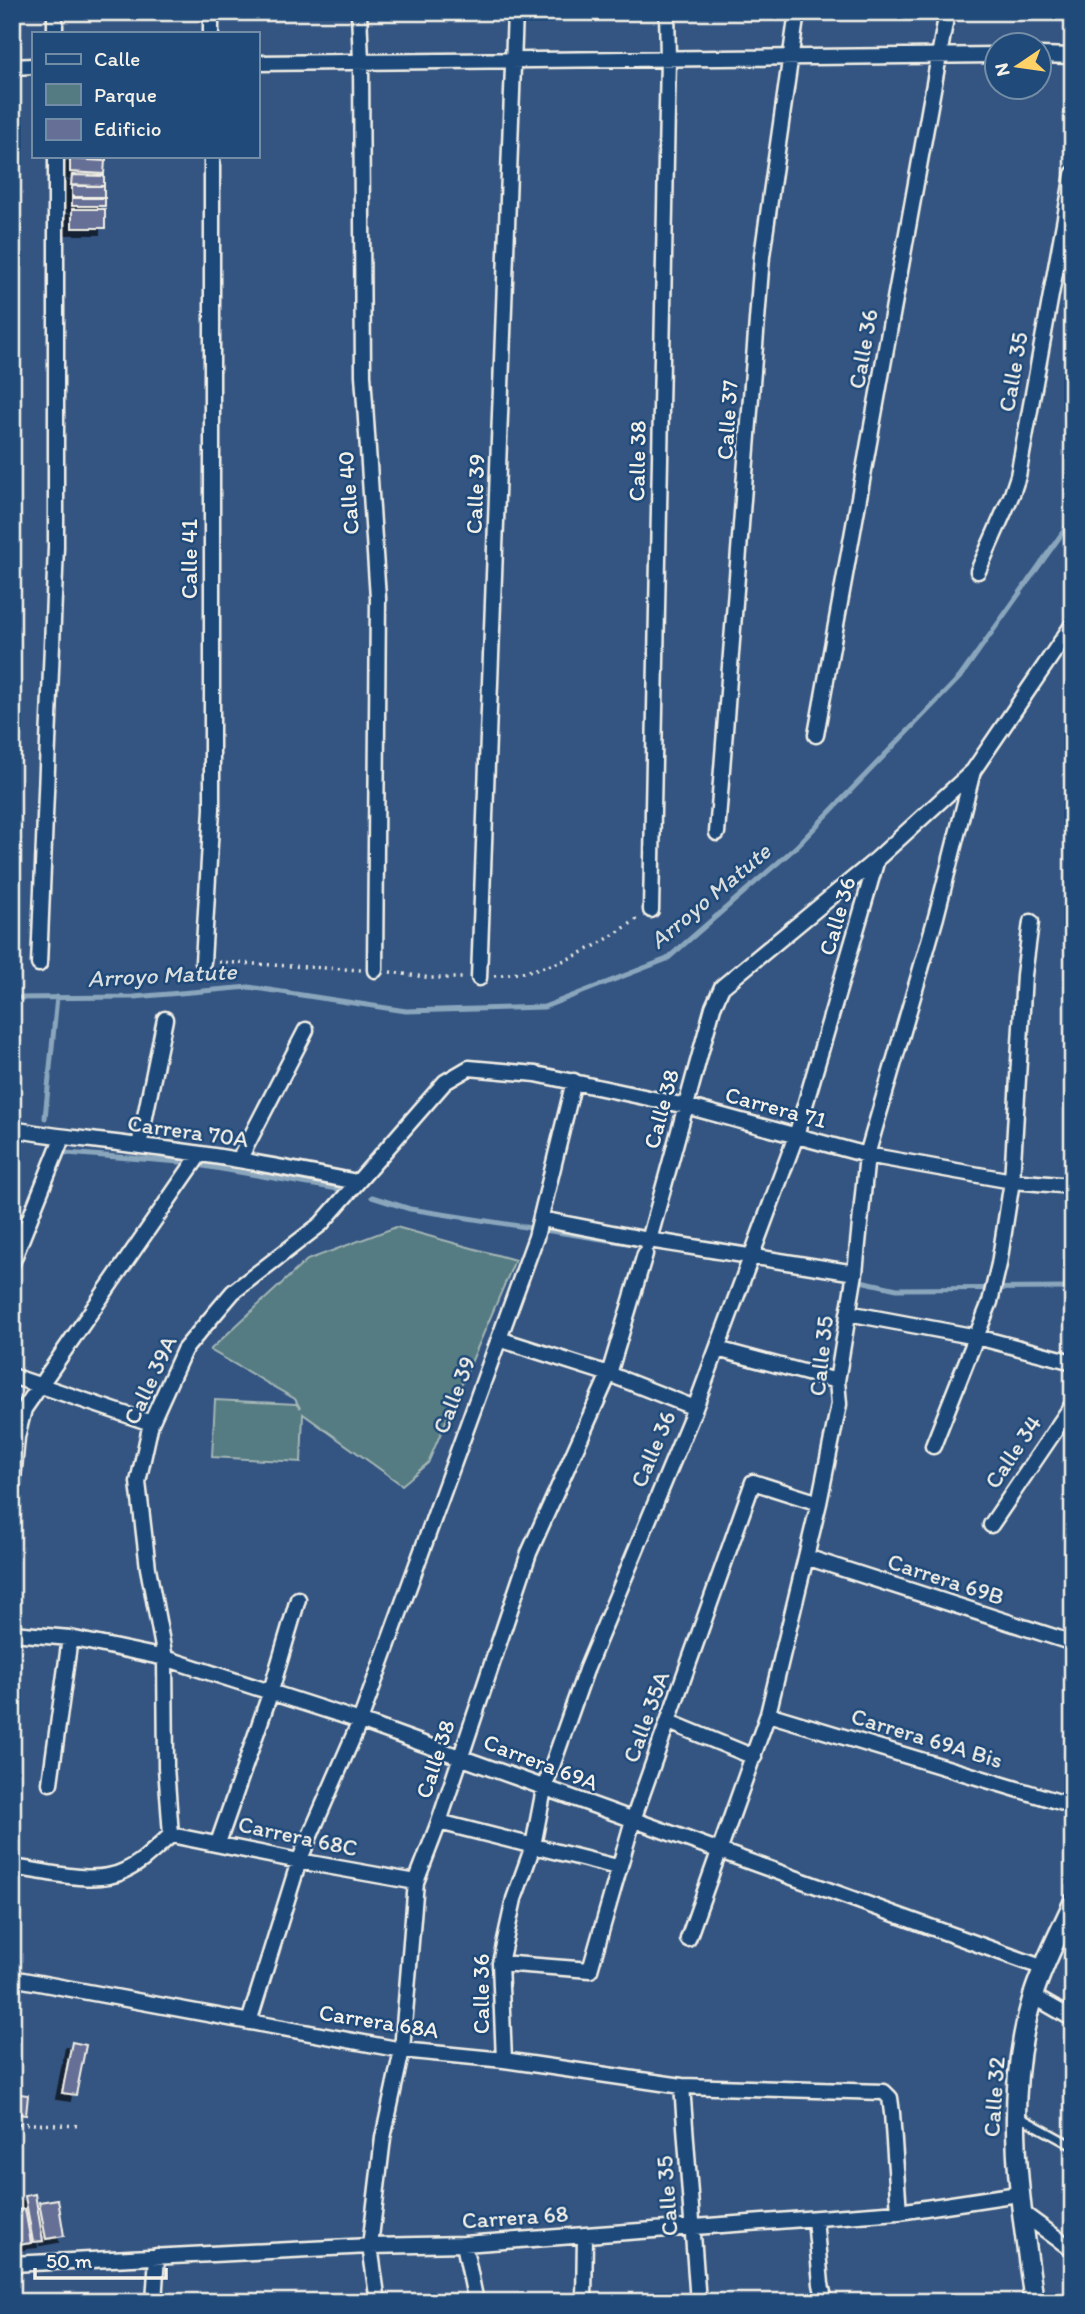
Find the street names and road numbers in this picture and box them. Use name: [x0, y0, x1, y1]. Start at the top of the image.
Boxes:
street label: Calle 36: [842, 307, 884, 391]
street label: Calle 35: [992, 330, 1034, 414]
street label: Calle 37: [710, 379, 744, 461]
street label: Calle 38: [622, 420, 652, 502]
street label: Calle 40: [331, 450, 365, 536]
street label: Calle 39: [460, 453, 490, 535]
street label: Calle 41: [175, 518, 203, 599]
street label: Calle 36: [812, 873, 862, 959]
street label: Calle 38: [637, 1066, 685, 1152]
street label: Carrera 71: [722, 1080, 830, 1134]
street label: Carrera 70A: [126, 1109, 251, 1153]
street label: Calle 35: [803, 1314, 839, 1398]
street label: Calle 39A: [117, 1331, 183, 1429]
street label: Calle 39: [427, 1352, 481, 1438]
street label: Calle 36: [624, 1406, 682, 1492]
street label: Calle 34: [978, 1410, 1048, 1494]
street label: Carrera 69B: [884, 1547, 1008, 1611]
street label: Calle 35A: [617, 1667, 676, 1767]
street label: Carrera 69A Bis: [848, 1702, 1006, 1774]
street label: Calle 38: [409, 1716, 461, 1802]
street label: Carrera 69A: [480, 1727, 603, 1797]
street label: Carrera 68C: [236, 1810, 360, 1862]
street label: Calle 36: [467, 1954, 495, 2034]
street label: Carrera 68A: [317, 1998, 441, 2044]
street label: Calle 32: [977, 2056, 1011, 2138]
street label: Calle 35: [650, 2155, 684, 2237]
street label: Carrera 68: [461, 2199, 569, 2235]

